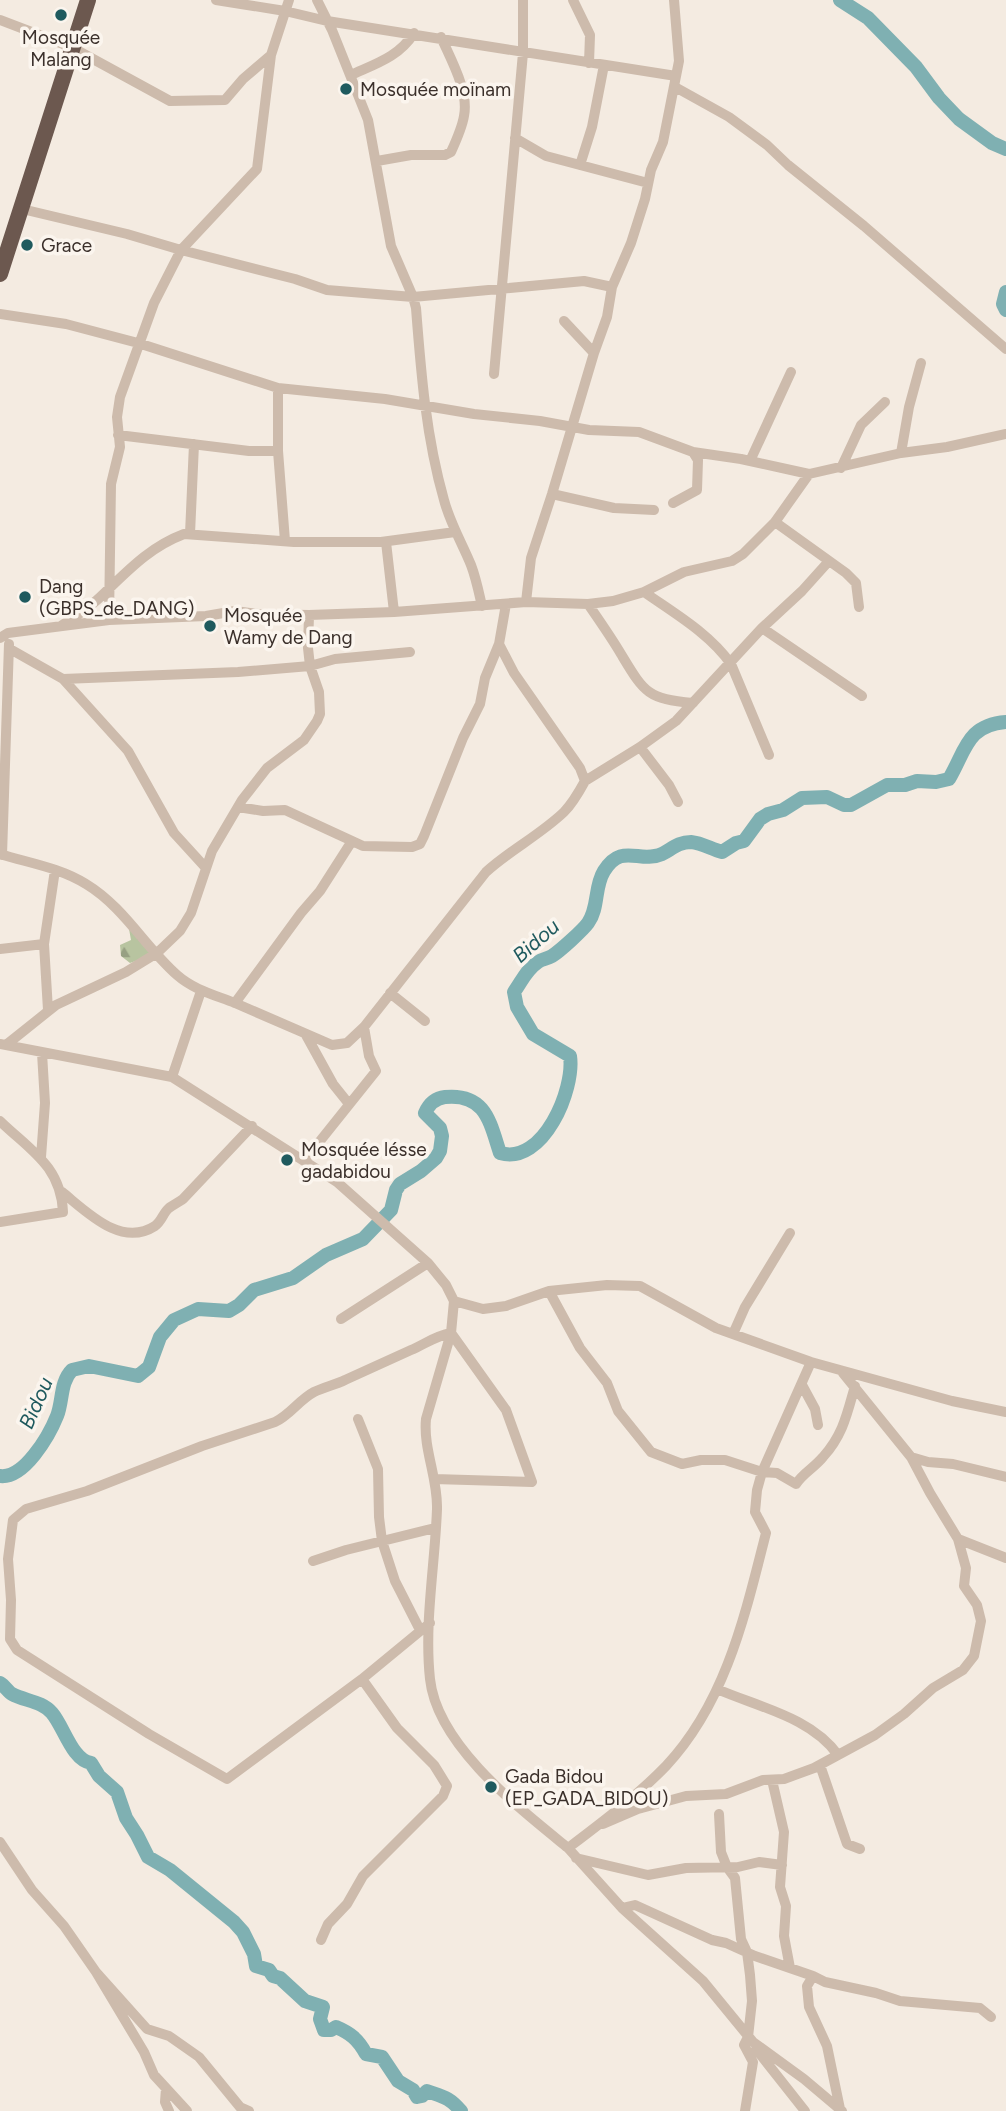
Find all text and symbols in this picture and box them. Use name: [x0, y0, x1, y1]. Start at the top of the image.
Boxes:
marker: Mosquée Malang: [53, 7, 69, 23]
place label: Mosquée Malang: [22, 26, 100, 71]
place label: Mosquée moïnam: [360, 78, 511, 101]
marker: Mosquée moïnam: [338, 81, 354, 97]
place label: Grace: [41, 234, 92, 257]
marker: Grace: [19, 237, 35, 253]
place label: Dang (GBPS_de_DANG): [39, 575, 194, 620]
marker: Dang (GBPS_de_DANG): [17, 589, 33, 605]
place label: Mosquée Wamy de Dang: [224, 604, 353, 649]
marker: Mosquée Wamy de Dang: [202, 618, 218, 634]
water label: Bidou: [507, 913, 564, 968]
place label: Mosquée lésse gadabidou: [301, 1138, 427, 1183]
marker: Mosquée lésse gadabidou: [279, 1152, 295, 1168]
water label: Bidou: [13, 1373, 58, 1433]
place label: Gada Bidou (EP_GADA_BIDOU): [505, 1765, 668, 1810]
marker: Gada Bidou (EP_GADA_BIDOU): [483, 1779, 499, 1795]

